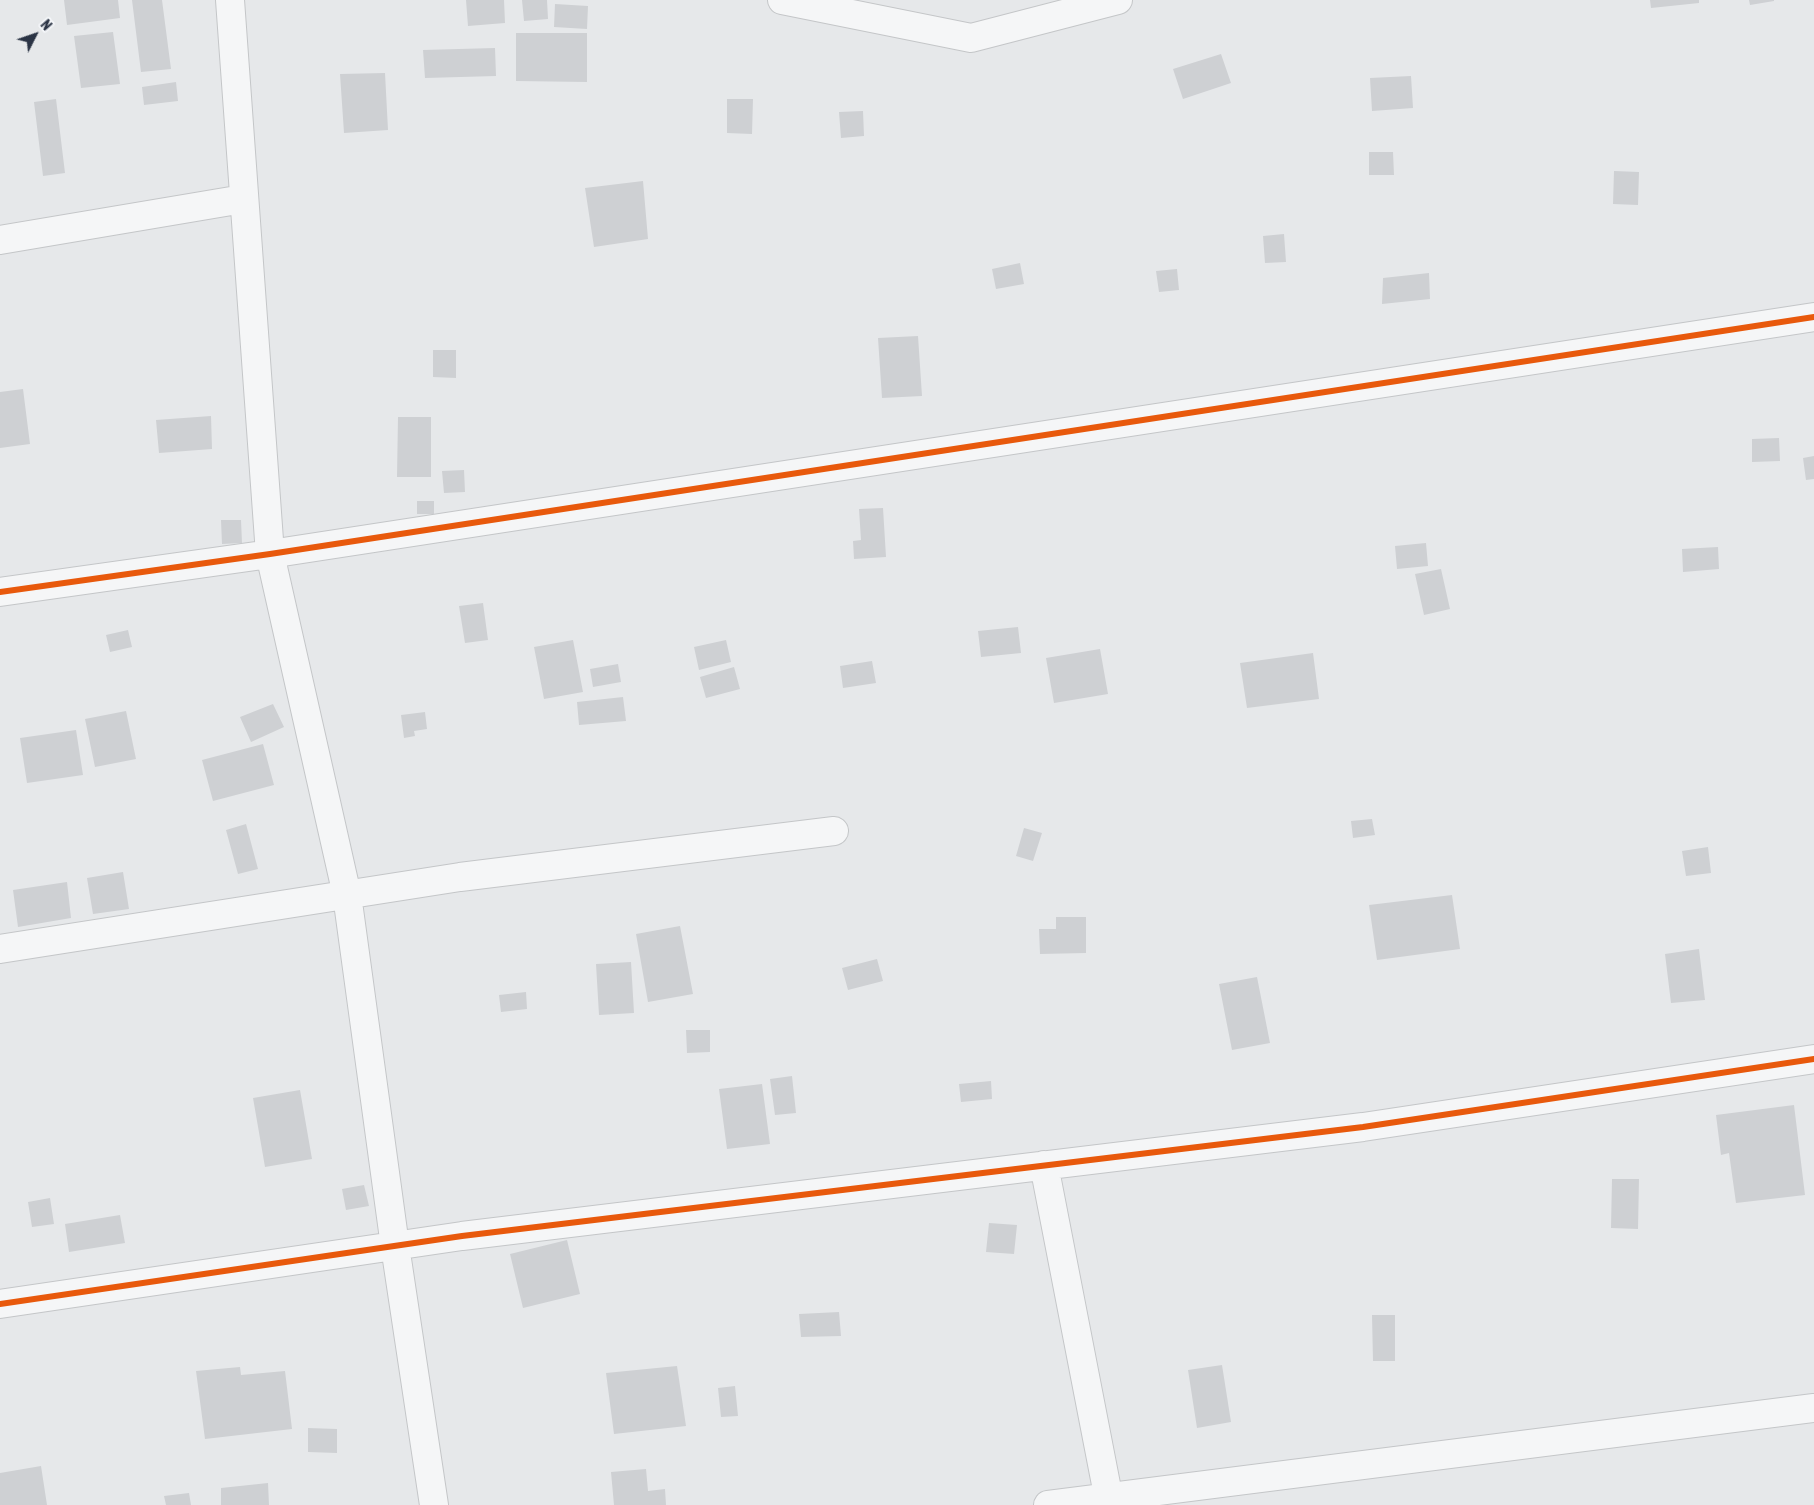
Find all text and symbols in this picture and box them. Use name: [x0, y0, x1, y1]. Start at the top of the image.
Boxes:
north arrow: [10, 10, 60, 60]
text: N: [38, 17, 55, 34]

